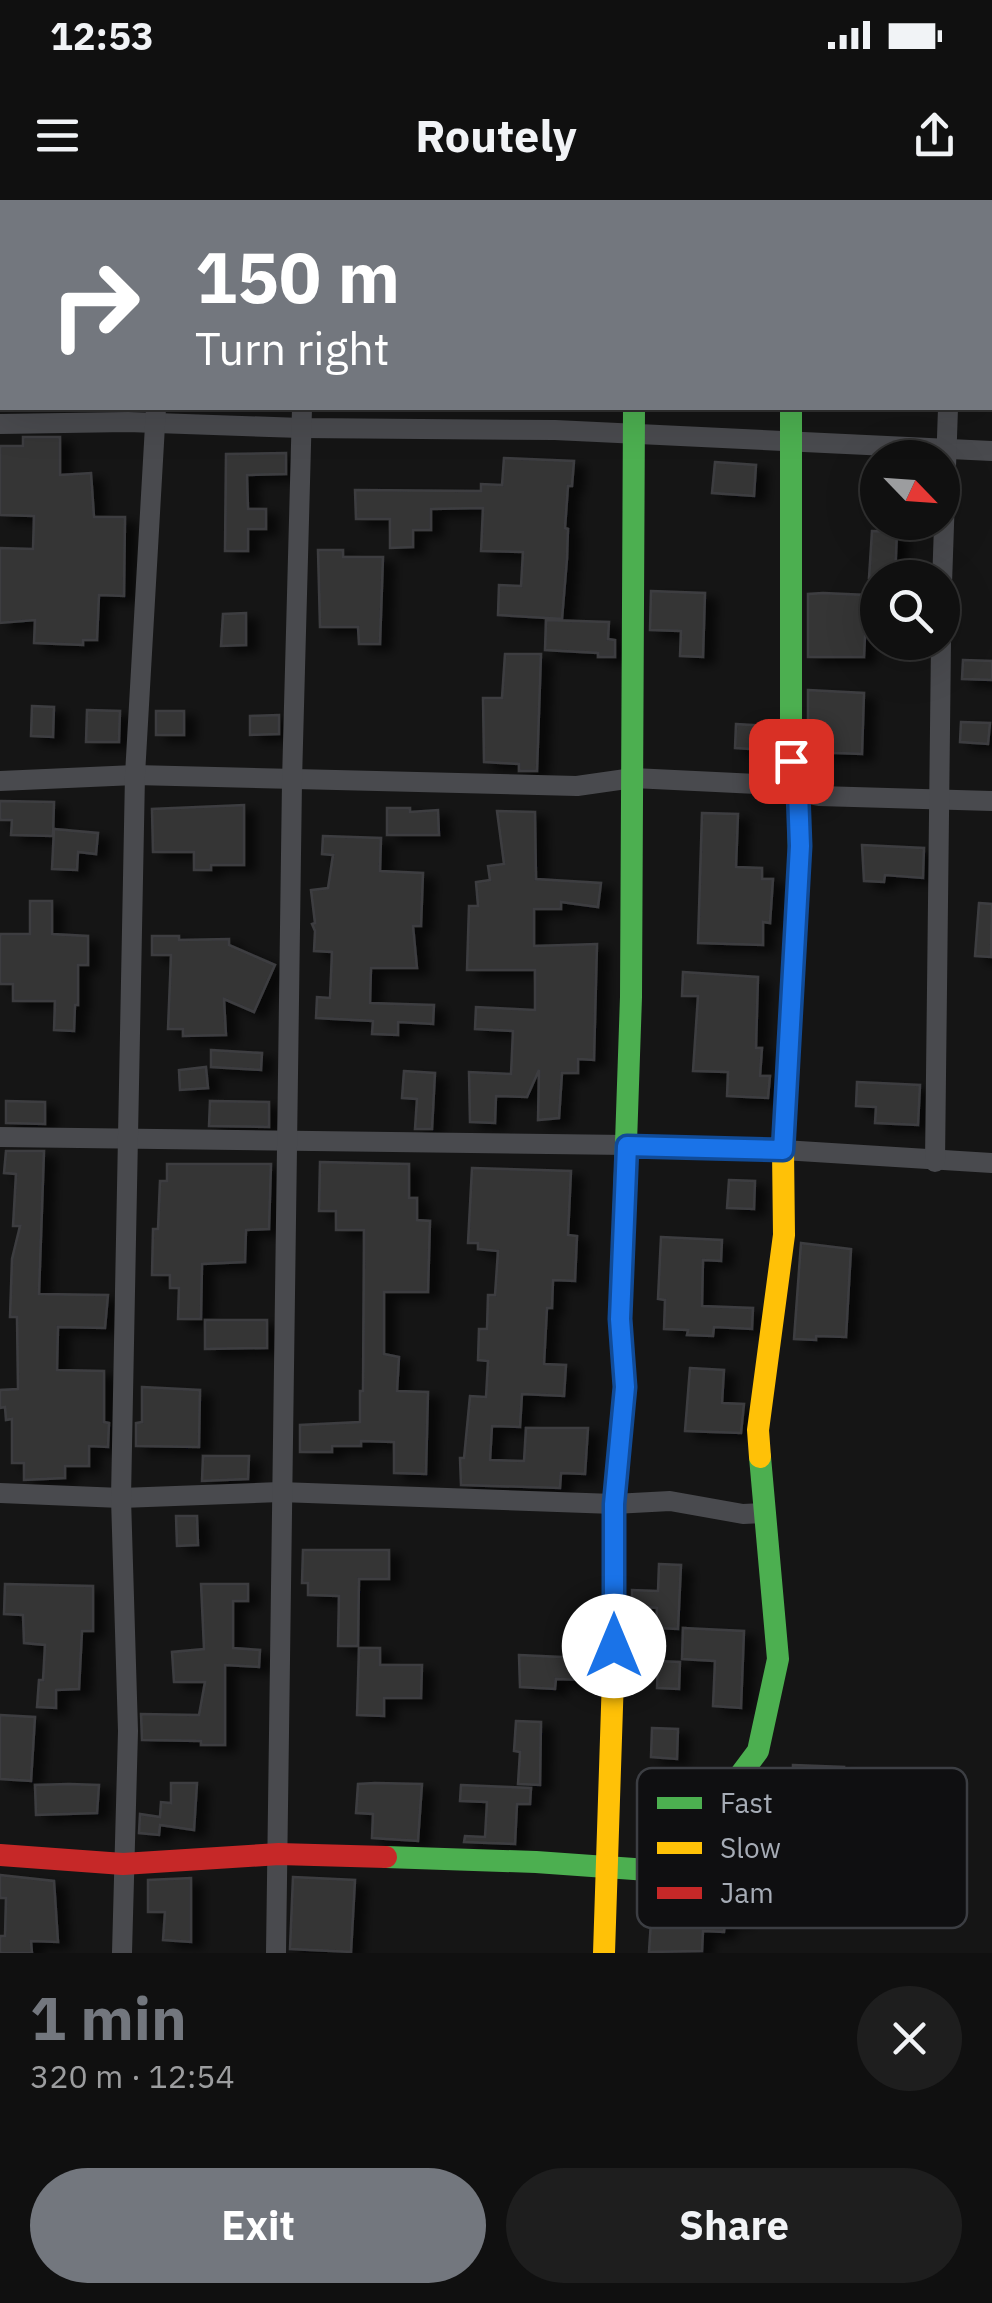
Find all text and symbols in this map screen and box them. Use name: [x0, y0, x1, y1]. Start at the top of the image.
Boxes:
text: 12:53: [50, 11, 154, 60]
text: Routely: [415, 106, 577, 164]
icon: menu: [30, 108, 85, 163]
icon: share: [907, 108, 962, 163]
text: 150 m: [195, 231, 400, 322]
icon: right: [30, 240, 160, 370]
text: Turn right: [195, 319, 390, 377]
north arrow: [860, 440, 960, 540]
map controls: [860, 440, 960, 660]
button: search: [860, 560, 960, 660]
pin: [749, 719, 834, 804]
icon: arrive: [764, 734, 819, 789]
position arrow: [562, 1594, 666, 1698]
legend: [637, 1768, 967, 1928]
text: Fast: [720, 1784, 773, 1821]
text: Slow: [720, 1829, 781, 1866]
text: Jam: [720, 1874, 774, 1911]
text: 1 min: [30, 1978, 187, 2057]
button: close: [857, 1986, 962, 2091]
text: 320 m · 12:54: [30, 2055, 235, 2097]
button: Exit: [30, 2168, 486, 2283]
button: Share: [506, 2168, 962, 2283]

